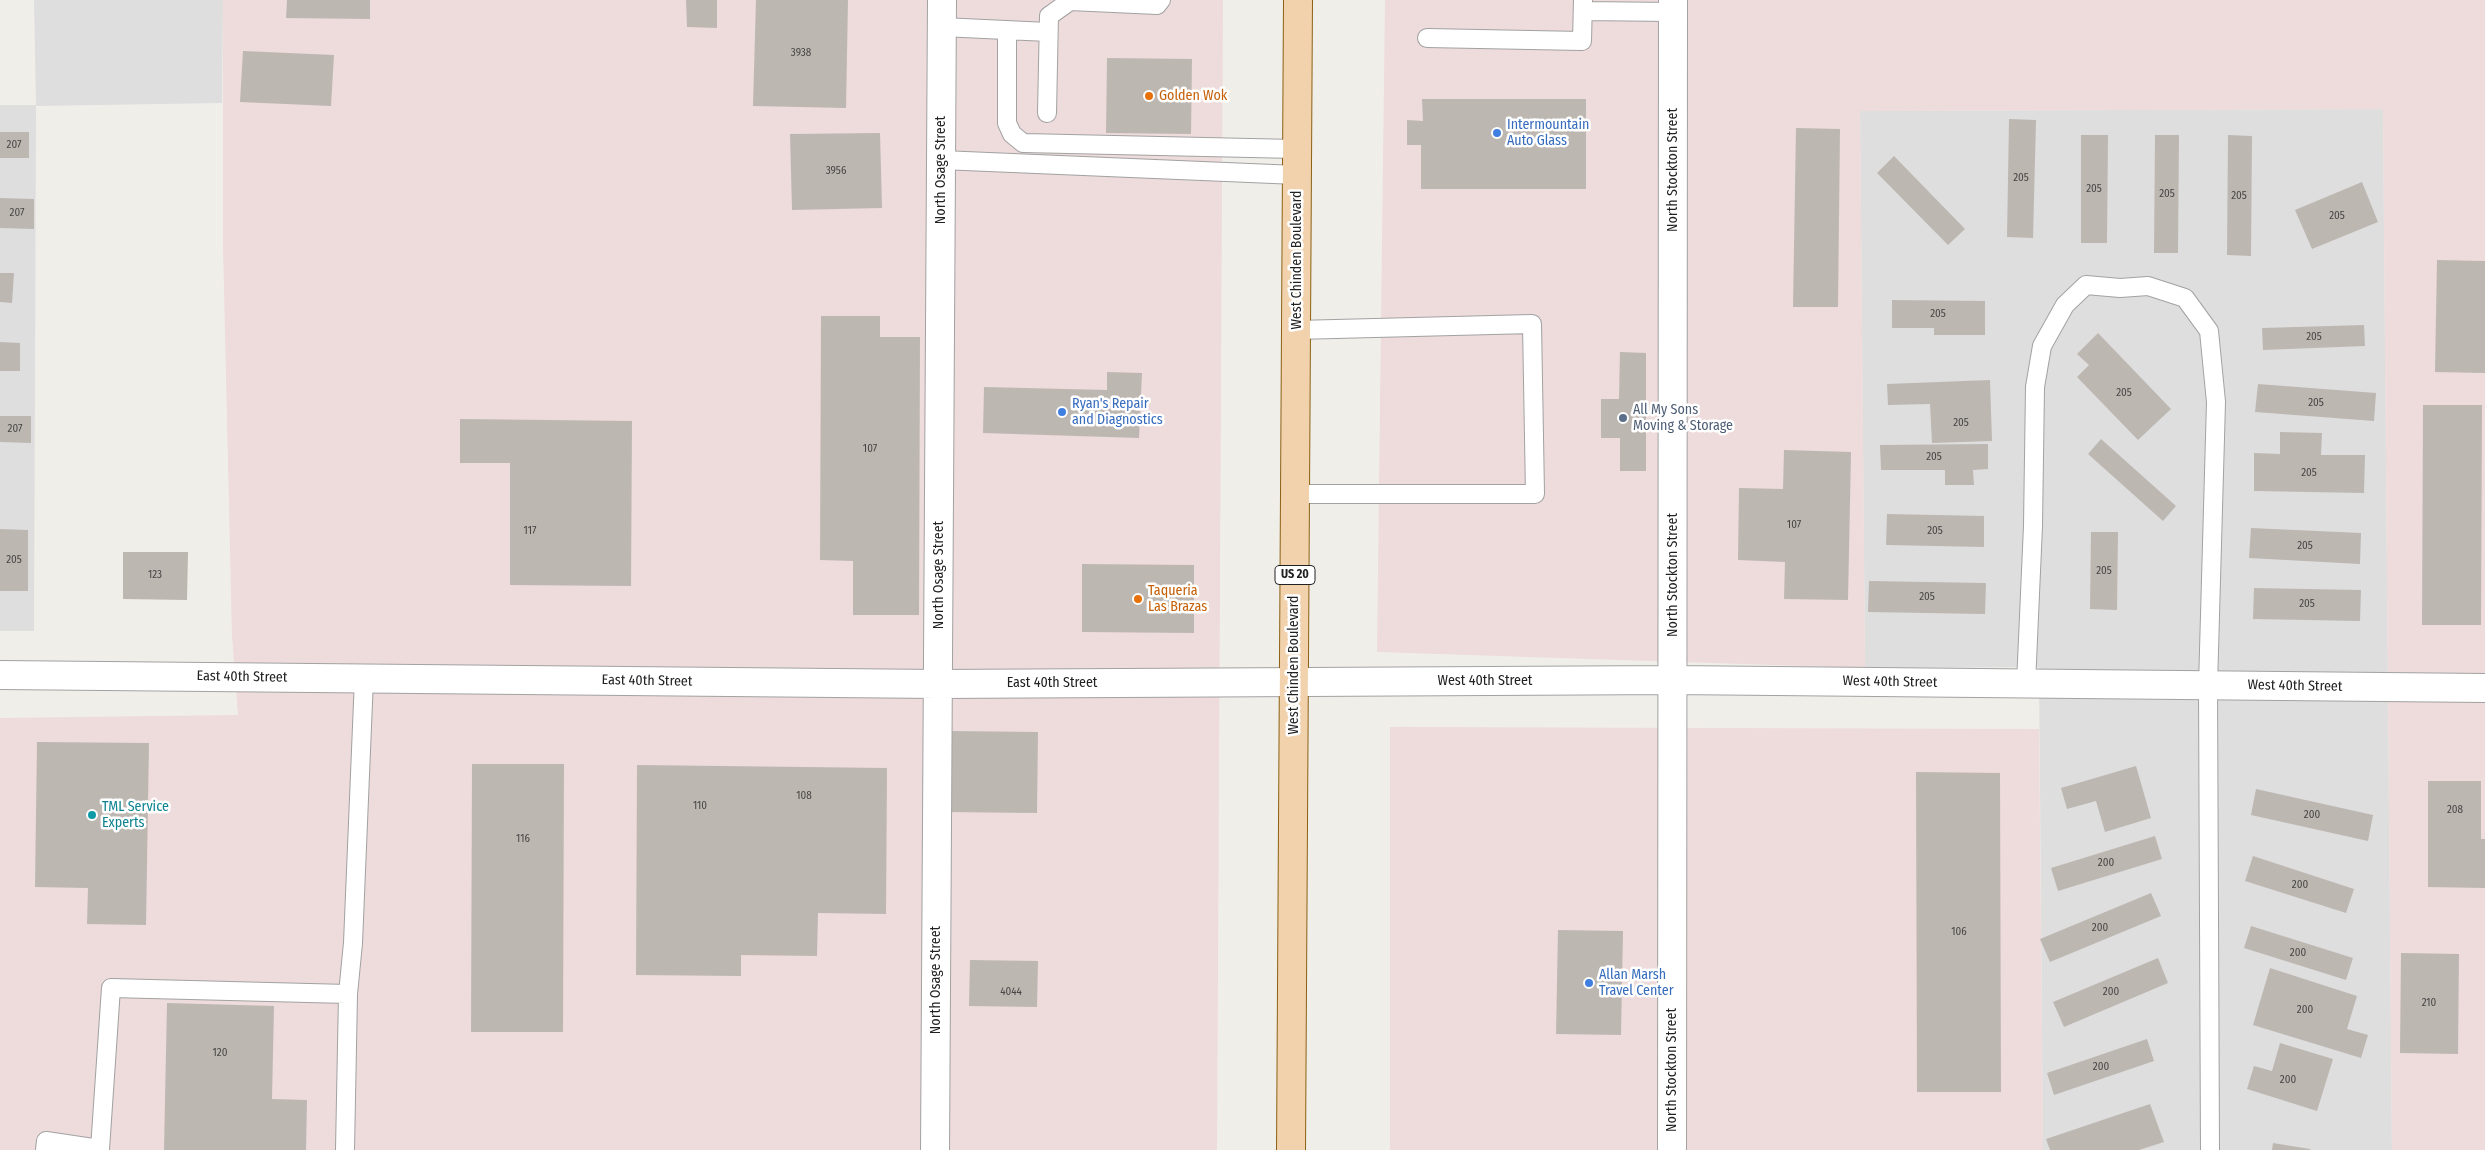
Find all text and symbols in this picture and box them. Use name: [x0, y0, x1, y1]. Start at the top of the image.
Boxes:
house number: 3938: [791, 46, 811, 60]
place label: Golden Wok: [1159, 88, 1227, 104]
marker: Golden Wok: [1143, 90, 1155, 102]
street label: North Stockton Street: [1665, 108, 1681, 232]
street label: North Osage Street: [933, 116, 949, 224]
place label: Intermountain Auto Glass: [1507, 117, 1589, 150]
marker: Intermountain Auto Glass: [1491, 127, 1503, 139]
house number: 207: [7, 138, 21, 152]
house number: 3956: [826, 164, 846, 178]
house number: 205: [2013, 171, 2029, 185]
house number: 205: [2086, 182, 2102, 196]
house number: 205: [2159, 187, 2175, 201]
house number: 205: [2231, 189, 2247, 203]
street label: West Chinden Boulevard: [1289, 190, 1305, 330]
house number: 207: [10, 206, 24, 220]
house number: 205: [2329, 209, 2345, 223]
house number: 205: [1930, 307, 1946, 321]
house number: 205: [2306, 330, 2322, 344]
house number: 205: [2116, 386, 2132, 400]
place label: Ryan's Repair and Diagnostics: [1072, 396, 1163, 428]
house number: 205: [2308, 396, 2324, 410]
place label: All My Sons Moving & Storage: [1633, 402, 1733, 434]
marker: Ryan's Repair and Diagnostics: [1056, 406, 1068, 418]
marker: All My Sons Moving & Storage: [1617, 412, 1629, 424]
house number: 205: [1953, 416, 1969, 430]
house number: 207: [8, 422, 22, 436]
house number: 107: [863, 442, 877, 456]
house number: 205: [1926, 450, 1942, 464]
house number: 205: [2301, 466, 2317, 480]
street label: North Stockton Street: [1665, 513, 1681, 637]
house number: 107: [1787, 518, 1801, 532]
street label: North Osage Street: [931, 521, 947, 629]
house number: 117: [524, 524, 536, 538]
house number: 205: [1927, 524, 1943, 538]
house number: 205: [2297, 539, 2313, 553]
house number: 205: [6, 553, 22, 567]
house number: 205: [2096, 564, 2112, 578]
road number: US 20: [1275, 566, 1315, 584]
house number: 123: [148, 568, 162, 582]
place label: Taqueria Las Brazas: [1148, 583, 1207, 616]
house number: 205: [1919, 590, 1935, 604]
marker: Taqueria Las Brazas: [1132, 593, 1144, 605]
street label: West Chinden Boulevard: [1286, 595, 1302, 735]
house number: 205: [2299, 597, 2315, 611]
street label: East 40th Street: [196, 668, 288, 686]
street label: East 40th Street: [601, 672, 693, 690]
street label: West 40th Street: [1438, 673, 1532, 689]
street label: West 40th Street: [1842, 673, 1938, 691]
street label: East 40th Street: [1007, 675, 1097, 691]
street label: West 40th Street: [2247, 677, 2343, 695]
house number: 108: [796, 789, 812, 803]
place label: TML Service Experts: [102, 799, 169, 832]
house number: 110: [693, 799, 707, 813]
house number: 208: [2447, 803, 2463, 817]
house number: 200: [2304, 808, 2320, 822]
marker: TML Service Experts: [86, 809, 98, 821]
house number: 116: [516, 832, 530, 846]
house number: 200: [2098, 856, 2114, 870]
house number: 200: [2292, 878, 2308, 892]
house number: 200: [2092, 921, 2108, 935]
house number: 106: [1951, 925, 1967, 939]
street label: North Osage Street: [928, 926, 944, 1034]
house number: 200: [2290, 946, 2306, 960]
place label: Allan Marsh Travel Center: [1599, 967, 1674, 1000]
marker: Allan Marsh Travel Center: [1583, 977, 1595, 989]
house number: 4044: [1000, 985, 1022, 999]
house number: 200: [2103, 985, 2119, 999]
house number: 210: [2422, 996, 2436, 1010]
house number: 200: [2297, 1003, 2313, 1017]
street label: North Stockton Street: [1664, 1008, 1680, 1132]
house number: 120: [213, 1046, 227, 1060]
house number: 200: [2093, 1060, 2109, 1074]
house number: 200: [2280, 1073, 2296, 1087]

